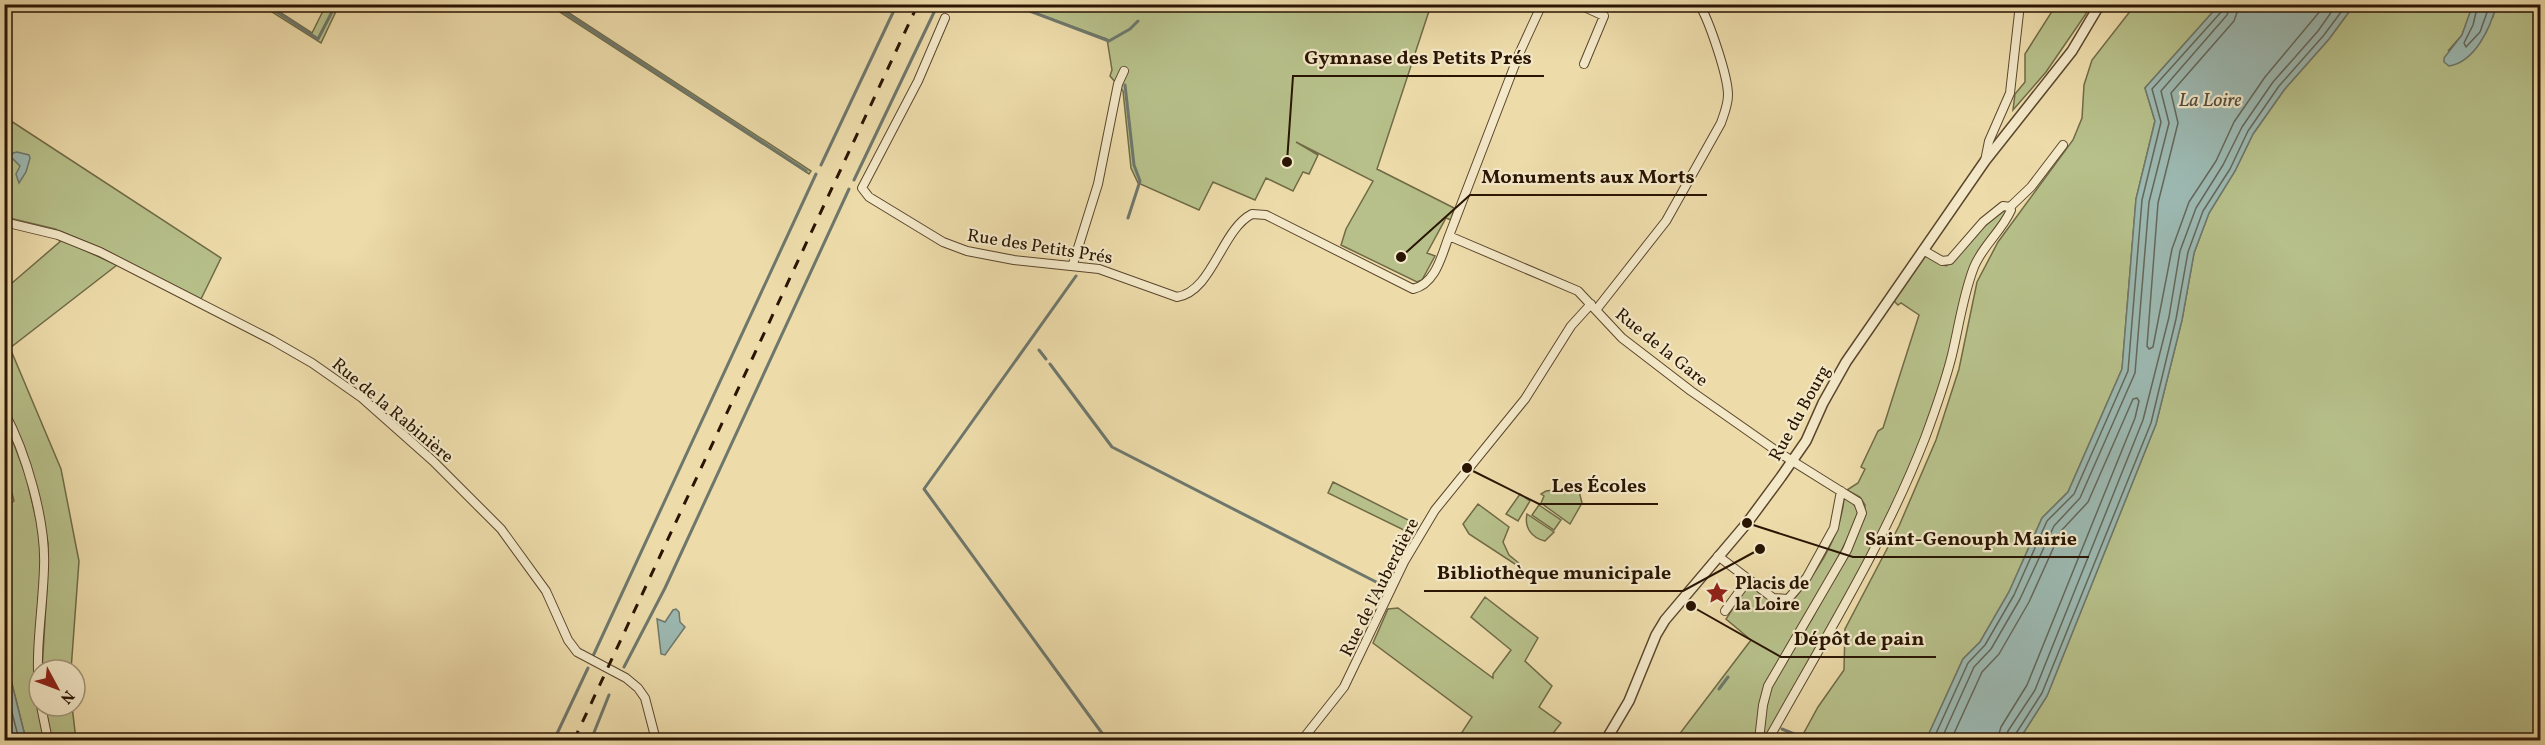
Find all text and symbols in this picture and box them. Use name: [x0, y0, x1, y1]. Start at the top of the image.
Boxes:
callout: Gymnase des Petits Prés: [1293, 38, 1544, 76]
text: Gymnase des Petits Prés: [1304, 45, 1532, 73]
water label: La Loire: [2178, 87, 2242, 115]
callout: Monuments aux Morts: [1470, 157, 1707, 195]
text: Monuments aux Morts: [1481, 164, 1695, 192]
street label: Rue des Petits Prés: [965, 224, 1114, 271]
street label: Rue de la Gare: [1609, 303, 1713, 393]
street label: Rue de la Rabinière: [326, 353, 458, 470]
street label: Rue du Bourg: [1764, 361, 1837, 466]
callout: Les Écoles: [1539, 466, 1658, 504]
text: Les Écoles: [1552, 473, 1646, 501]
street label: Rue de l'Auberdière: [1335, 514, 1426, 661]
callout: Saint-Genouph Mairie: [1853, 519, 2089, 557]
text: Saint-Genouph Mairie: [1865, 526, 2077, 554]
callout: Bibliothèque municipale: [1424, 553, 1683, 591]
text: Bibliothèque municipale: [1437, 560, 1671, 588]
place label: Placis de la Loire: [1735, 572, 1809, 618]
place icon: Placis de la Loire: [1704, 580, 1730, 606]
callout: Dépôt de pain: [1781, 619, 1936, 657]
text: Dépôt de pain: [1794, 626, 1924, 654]
north arrow: [27, 658, 87, 718]
text: N: [54, 685, 79, 708]

